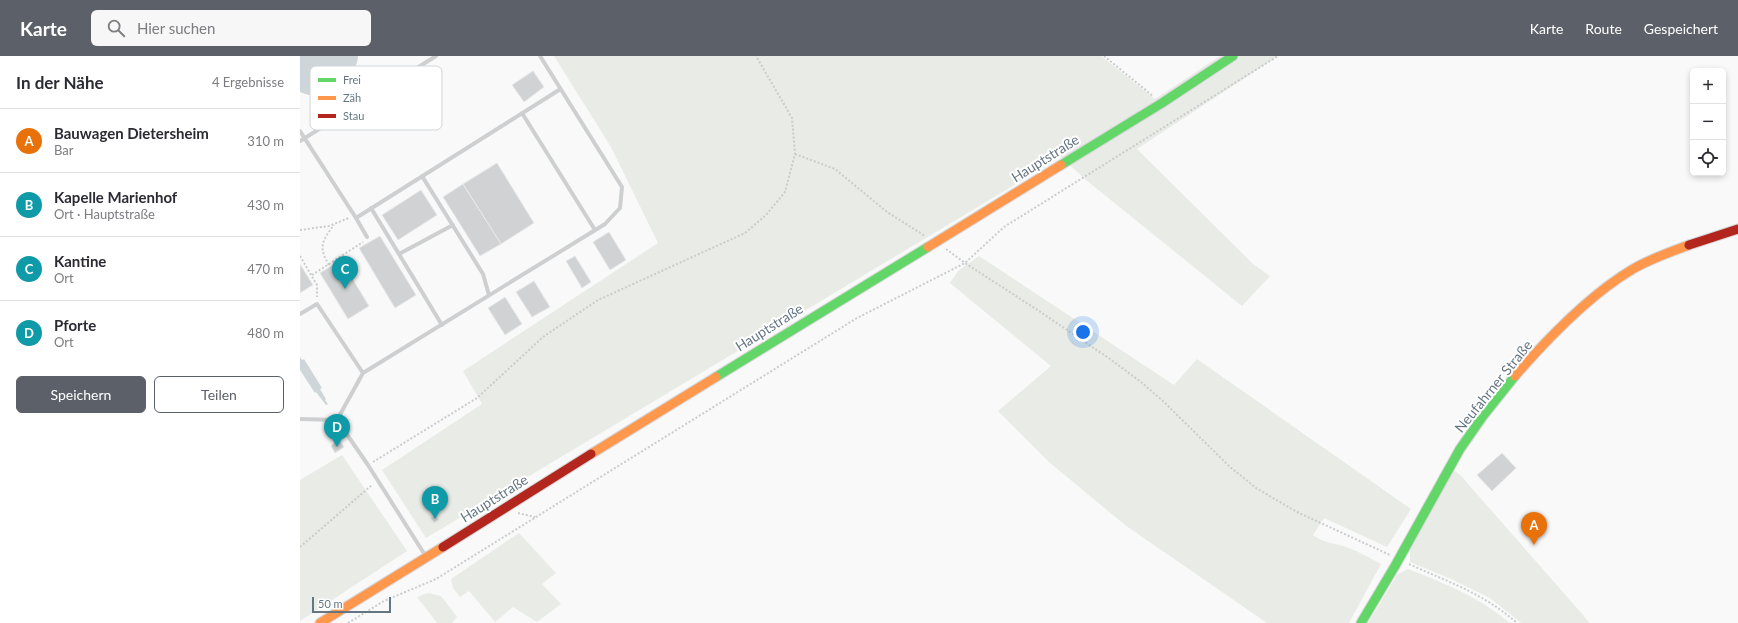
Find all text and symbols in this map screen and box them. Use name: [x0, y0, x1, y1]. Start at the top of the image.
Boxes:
search box: [91, 10, 371, 46]
text: Karte: [20, 17, 67, 40]
icon: search: [105, 17, 127, 39]
text: Hier suchen: [137, 19, 215, 37]
text: Karte: [1530, 20, 1563, 37]
text: Route: [1585, 20, 1622, 37]
text: Gespeichert: [1644, 20, 1718, 37]
legend: [310, 66, 442, 130]
map controls: [1690, 68, 1726, 176]
button: +: [1690, 68, 1726, 104]
text: In der Nähe: [16, 72, 104, 93]
text: Frei: [343, 73, 361, 86]
text: 4 Ergebnisse: [212, 74, 284, 90]
text: Zäh: [343, 91, 361, 104]
button: −: [1690, 104, 1726, 140]
text: Stau: [343, 109, 364, 122]
text: Bauwagen Dietersheim: [54, 124, 209, 142]
street label: Hauptstraße: [1008, 131, 1082, 185]
text: A: [24, 133, 34, 149]
text: 310 m: [247, 133, 284, 149]
button: locate: [1690, 140, 1726, 176]
text: Bar: [54, 142, 74, 158]
text: Kapelle Marienhof: [54, 188, 177, 206]
text: B: [25, 197, 33, 213]
text: 430 m: [247, 197, 284, 213]
text: Ort · Hauptstraße: [54, 206, 155, 222]
text: Kantine: [54, 252, 106, 270]
pin: C: [332, 256, 358, 289]
text: C: [25, 261, 33, 277]
text: 470 m: [247, 261, 284, 277]
text: Ort: [54, 270, 74, 286]
street label: Hauptstraße: [732, 300, 806, 354]
text: Pforte: [54, 316, 96, 334]
your location: [1073, 322, 1093, 342]
text: D: [24, 325, 34, 341]
text: 480 m: [247, 325, 284, 341]
text: Ort: [54, 334, 74, 350]
street label: Neufahrner Straße: [1451, 336, 1535, 436]
button: Speichern: [16, 376, 146, 413]
button: Teilen: [154, 376, 284, 413]
pin: D: [324, 414, 350, 447]
street label: Hauptstraße: [457, 471, 531, 525]
pin: B: [422, 486, 448, 519]
pin: A: [1521, 512, 1547, 545]
scale bar: [312, 595, 391, 614]
text: 50 m: [318, 597, 343, 610]

